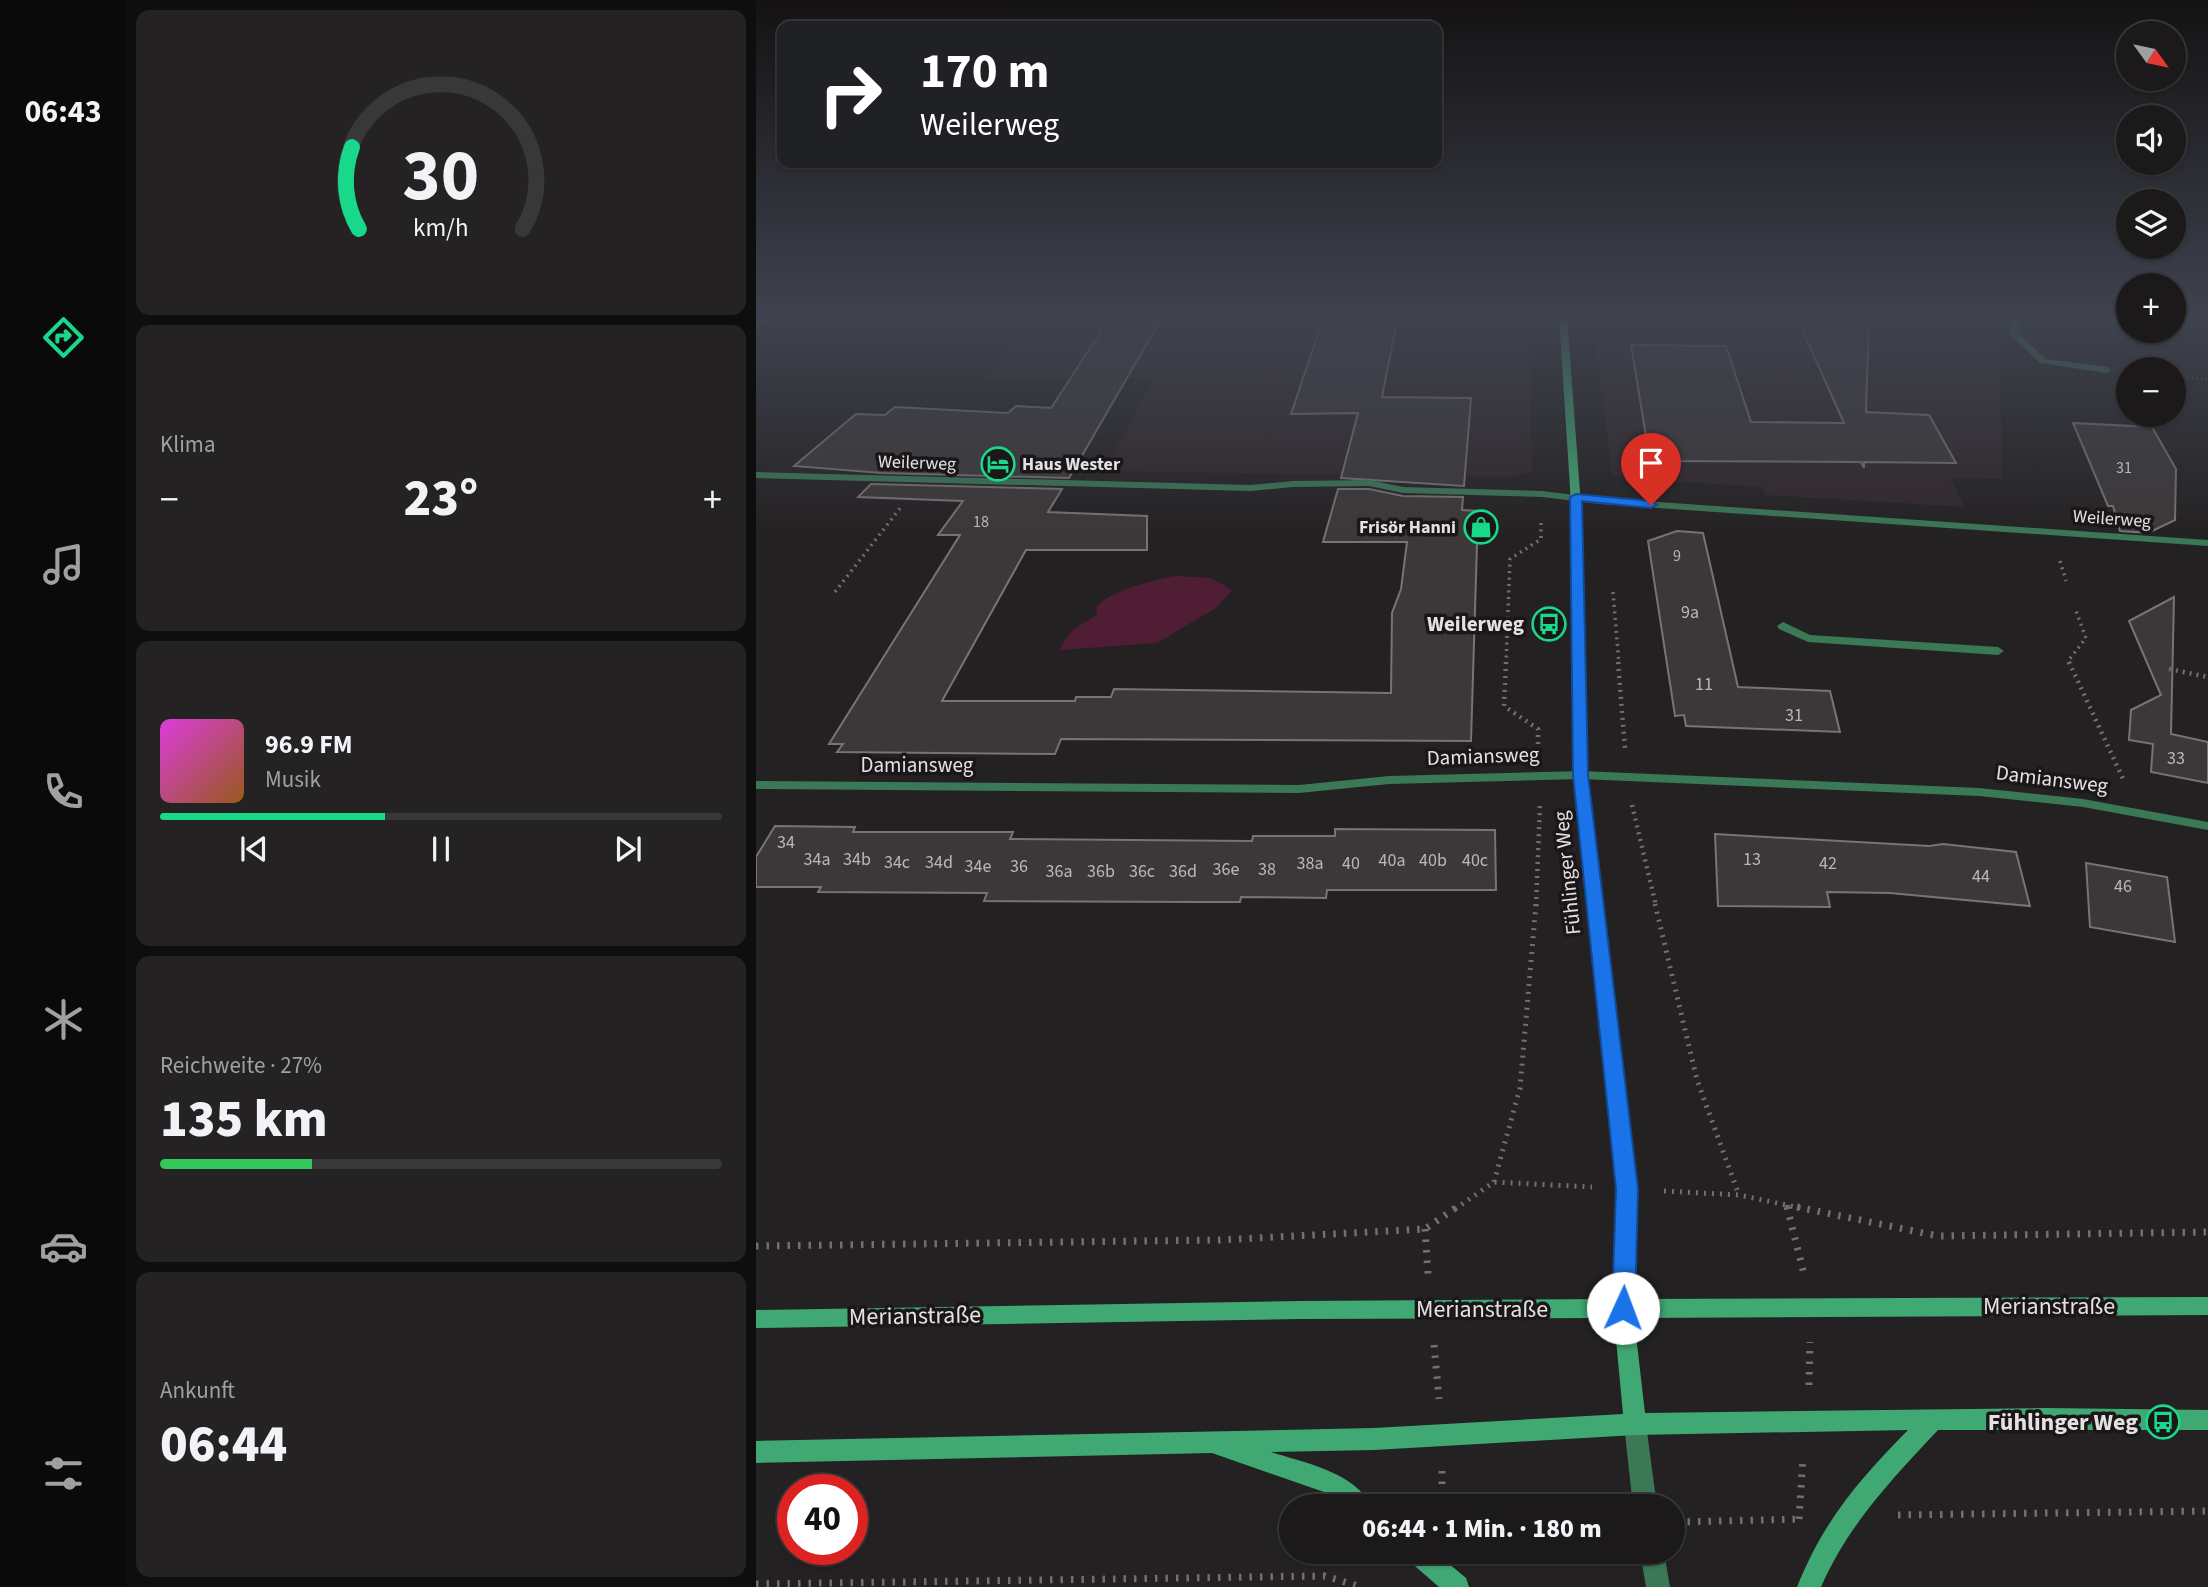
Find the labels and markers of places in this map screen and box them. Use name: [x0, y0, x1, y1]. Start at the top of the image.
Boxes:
pin: [1621, 433, 1681, 505]
hotel icon: Haus Wester: [979, 445, 1017, 483]
place label: Haus Wester: [1022, 452, 1121, 477]
shop icon: Frisör Hanni: [1462, 508, 1500, 546]
place label: Frisör Hanni: [1359, 515, 1456, 540]
bus stop icon: Weilerweg: [1530, 605, 1568, 643]
place label: Weilerweg: [1427, 609, 1524, 639]
bus stop icon: Fühlinger Weg: [2144, 1403, 2182, 1441]
place label: Fühlinger Weg: [1988, 1405, 2138, 1440]

